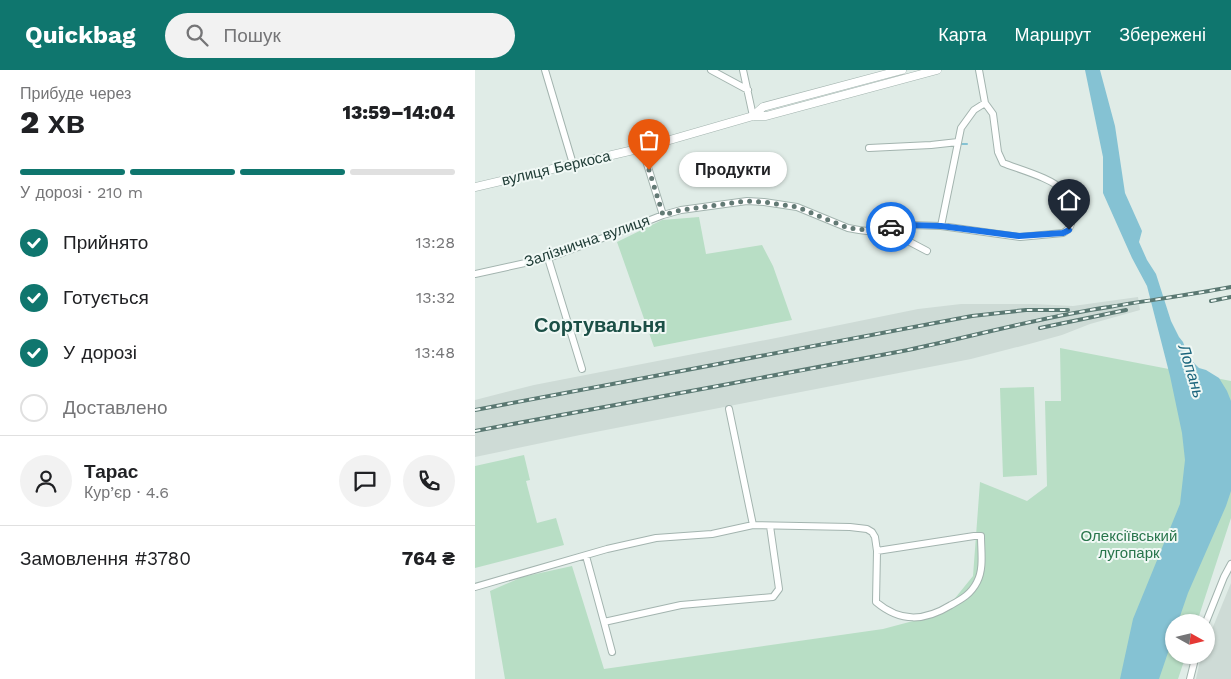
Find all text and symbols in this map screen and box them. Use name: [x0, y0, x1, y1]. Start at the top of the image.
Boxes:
search box: [165, 13, 515, 58]
text: Quickbag: [25, 21, 135, 49]
icon: search: [183, 21, 211, 49]
text: Пошук: [223, 24, 281, 47]
text: Карта: [938, 24, 986, 45]
text: Маршрут: [1014, 24, 1091, 45]
text: Збережені: [1119, 24, 1206, 45]
text: Прибуде через: [20, 84, 131, 103]
text: 13:59–14:04: [342, 101, 455, 124]
text: 2 хв: [20, 103, 85, 141]
pin: [628, 119, 670, 170]
icon: bag: [635, 126, 663, 154]
street label: вулиця Беркоса: [500, 147, 613, 189]
callout: Продукти: [679, 152, 787, 188]
text: Продукти: [695, 160, 771, 179]
pin: [1048, 179, 1090, 230]
text: У дорозі · 210 m: [20, 183, 143, 202]
icon: home: [1055, 186, 1083, 214]
courier: [866, 202, 916, 252]
street label: Залізнична вулиця: [522, 211, 652, 271]
icon: car: [877, 213, 905, 241]
icon: check: [20, 229, 48, 257]
text: Прийнято: [63, 231, 148, 254]
text: 13:28: [416, 233, 455, 252]
icon: check: [20, 284, 48, 312]
text: Готується: [63, 286, 149, 309]
text: 13:32: [416, 288, 455, 307]
district label: Сортувальня: [534, 313, 666, 337]
icon: check: [20, 339, 48, 367]
text: У дорозі: [63, 341, 137, 364]
water label: Лопань: [1174, 341, 1209, 400]
text: 13:48: [415, 343, 455, 362]
text: Доставлено: [63, 396, 168, 419]
button: person: [20, 455, 72, 507]
button: chat: [339, 455, 391, 507]
button: phone: [403, 455, 455, 507]
text: Тарас: [84, 460, 138, 483]
text: Кур’єр · 4.6: [84, 483, 169, 502]
park label: Олексіївський лугопарк: [1081, 527, 1177, 562]
text: Замовлення #3780: [20, 547, 191, 570]
text: 764 ₴: [402, 547, 455, 570]
north arrow: [1165, 614, 1215, 664]
map controls: [1165, 614, 1215, 664]

